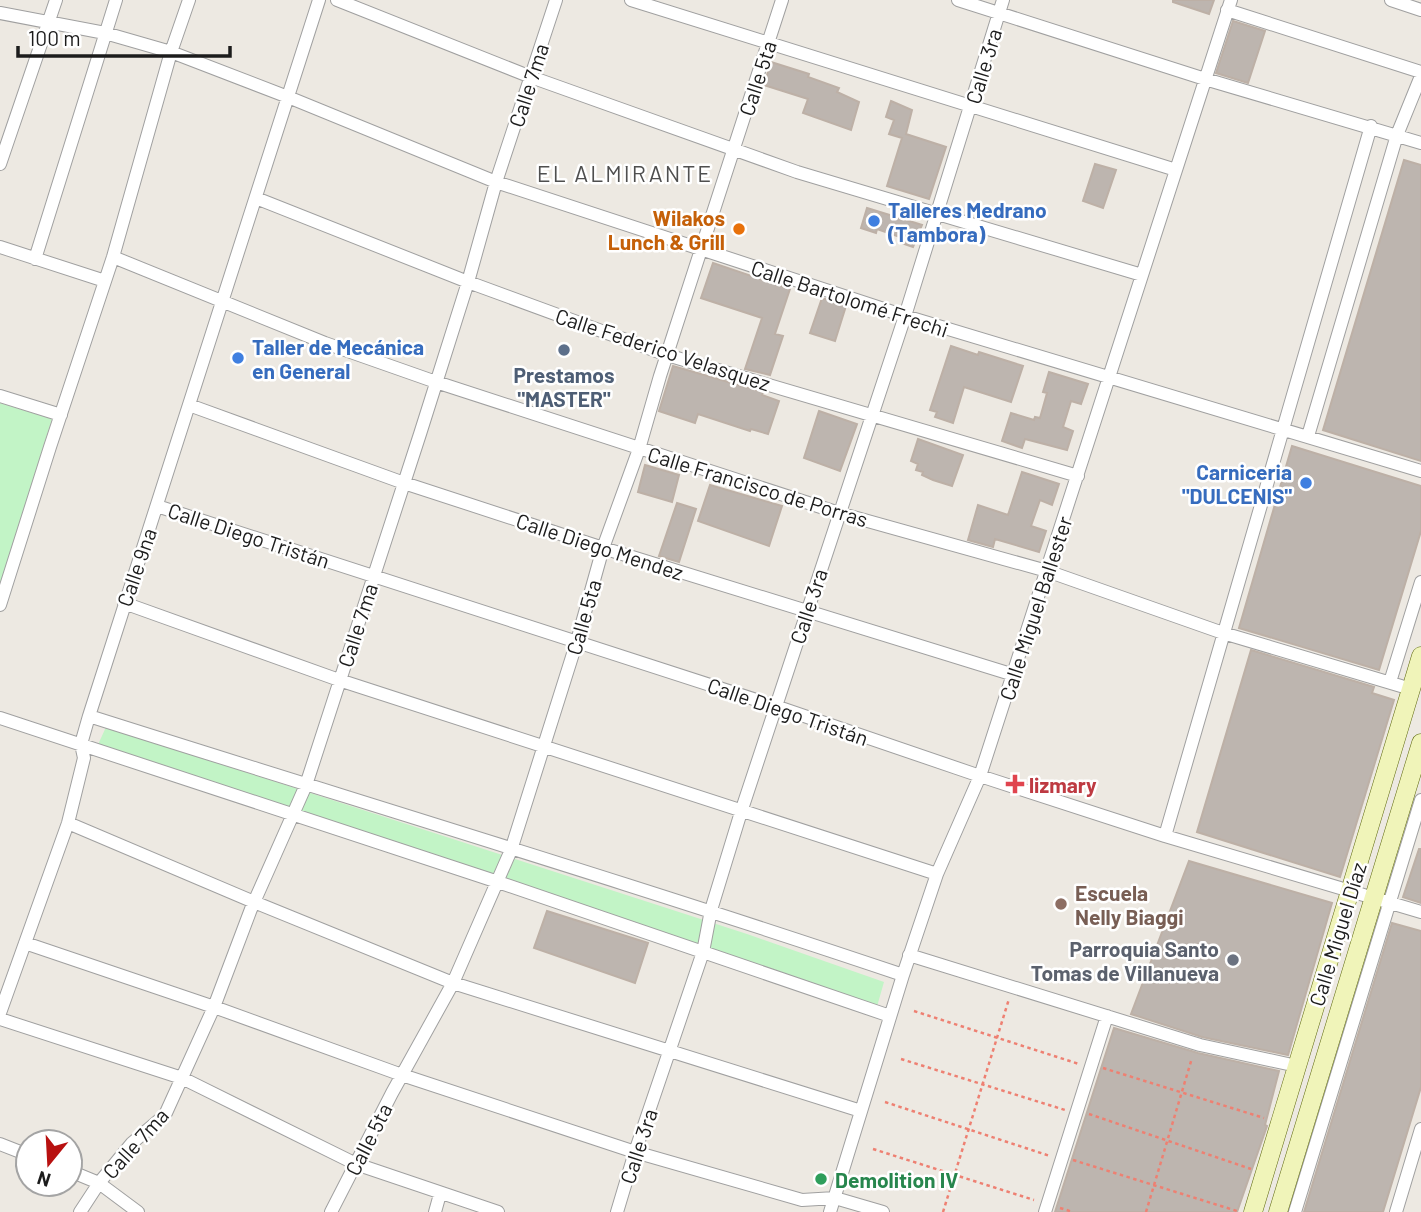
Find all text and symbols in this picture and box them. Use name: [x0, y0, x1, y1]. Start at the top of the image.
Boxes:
scale bar: [18, 14, 229, 58]
text: 100 m: [28, 25, 81, 50]
street label: Calle 3ra: [960, 25, 1006, 107]
street label: Calle 5ta: [733, 37, 781, 119]
street label: Calle 7ma: [503, 40, 553, 130]
district label: EL ALMIRANTE: [537, 159, 713, 187]
place label: Talleres Medrano (Tambora): [887, 197, 1047, 246]
place label: Wilakos Lunch & Grill: [608, 205, 725, 254]
marker: Talleres Medrano (Tambora): [866, 213, 882, 229]
marker: Wilakos Lunch & Grill: [731, 221, 747, 237]
street label: Calle Bartolomé Frechi: [748, 254, 952, 342]
street label: Calle Federico Velasquez: [552, 302, 774, 396]
place label: Taller de Mecánica en General: [252, 334, 424, 383]
marker: Prestamos "MASTER": [556, 342, 572, 358]
marker: Taller de Mecánica en General: [230, 350, 246, 366]
place label: Prestamos "MASTER": [514, 362, 614, 411]
street label: Calle Francisco de Porras: [645, 441, 871, 531]
place label: Carniceria "DULCENIS": [1182, 459, 1292, 508]
marker: Carniceria "DULCENIS": [1298, 475, 1314, 491]
street label: Calle Diego Tristán: [165, 497, 333, 573]
street label: Calle Diego Mendez: [513, 507, 687, 585]
street label: Calle Miguel Ballester: [993, 512, 1077, 703]
street label: Calle 9na: [111, 524, 161, 610]
street label: Calle 3ra: [784, 565, 832, 647]
street label: Calle 5ta: [560, 576, 606, 658]
street label: Calle 7ma: [332, 580, 382, 670]
street label: Calle Diego Tristán: [704, 672, 872, 750]
place label: lizmary: [1029, 772, 1097, 797]
marker: lizmary: [1007, 776, 1023, 792]
street label: Calle Miguel Díaz: [1303, 859, 1371, 1009]
place label: Escuela Nelly Biaggi: [1075, 880, 1184, 929]
marker: Escuela Nelly Biaggi: [1053, 896, 1069, 912]
place label: Parroquia Santo Tomas de Villanueva: [1031, 936, 1219, 985]
marker: Parroquia Santo Tomas de Villanueva: [1225, 952, 1241, 968]
street label: Calle 5ta: [339, 1099, 397, 1179]
street label: Calle 7ma: [97, 1103, 173, 1183]
street label: Calle 3ra: [614, 1105, 662, 1187]
north arrow: [14, 1128, 84, 1198]
text: N: [34, 1167, 53, 1193]
place label: Demolition IV: [835, 1167, 958, 1192]
marker: Demolition IV: [813, 1171, 829, 1187]

